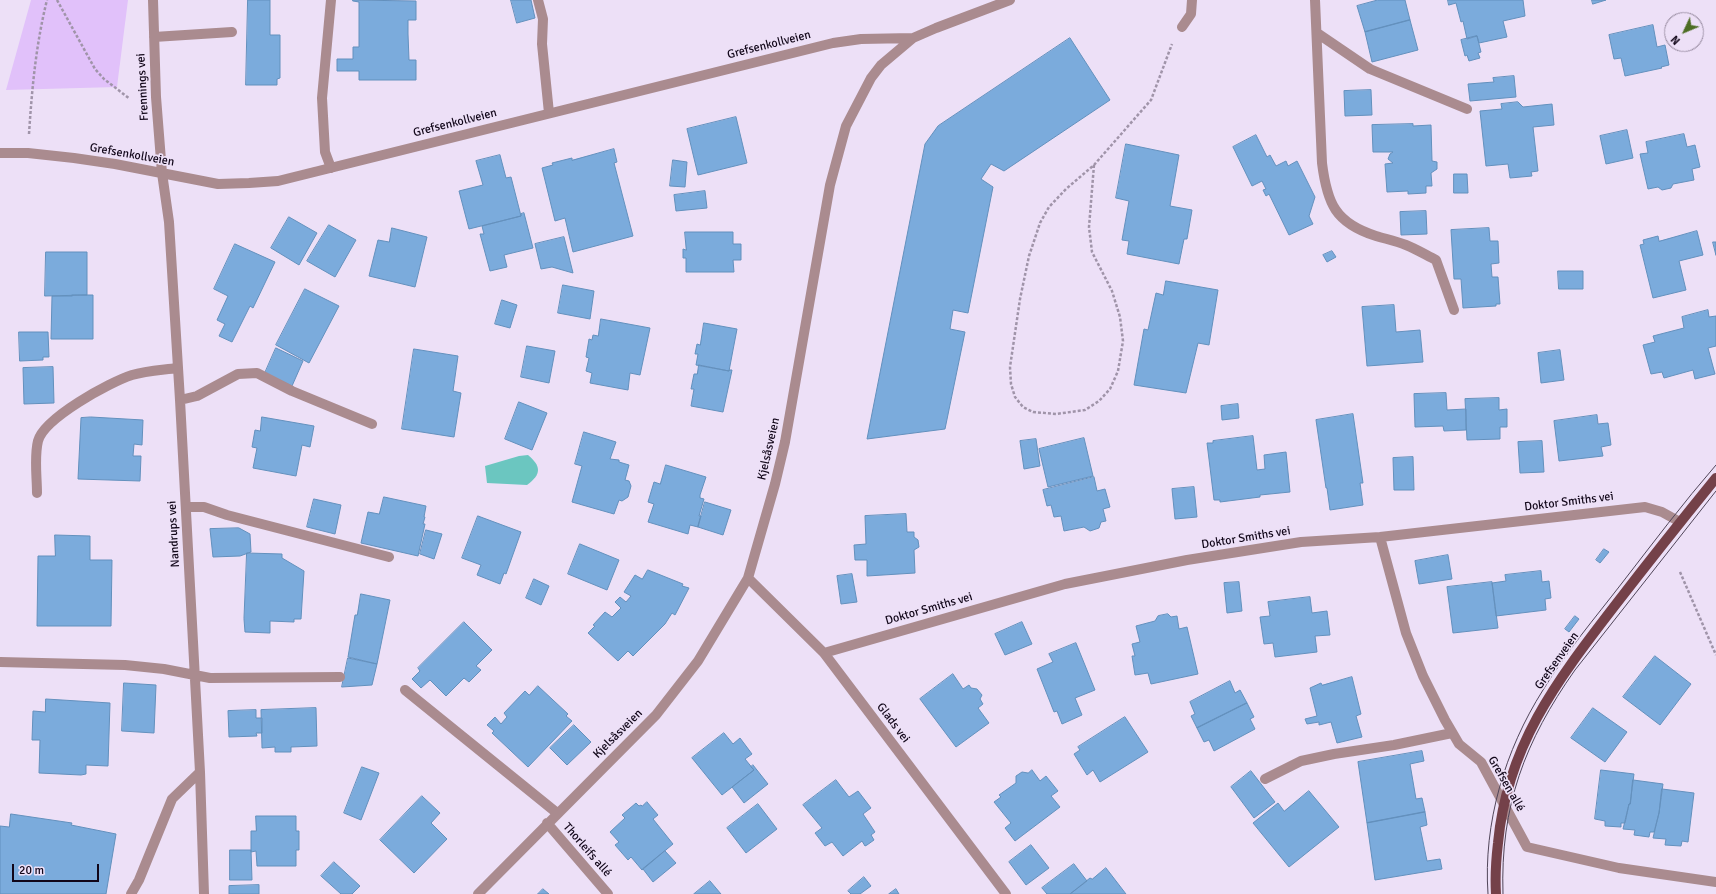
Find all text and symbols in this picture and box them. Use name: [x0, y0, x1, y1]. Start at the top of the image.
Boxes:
north arrow: [1664, 12, 1704, 52]
street label: Grefsenkollveien: [726, 28, 812, 62]
text: N: [1668, 33, 1683, 47]
street label: Frennings vei: [134, 53, 152, 121]
street label: Grefsenkollveien: [412, 106, 498, 140]
street label: Grefsenkollveien: [89, 140, 175, 170]
street label: Kjelsåsveien: [755, 416, 783, 482]
street label: Doktor Smiths vei: [1523, 489, 1615, 515]
street label: Nandrups vei: [165, 500, 183, 568]
street label: Doktor Smiths vei: [1200, 524, 1292, 552]
street label: Doktor Smiths vei: [884, 590, 974, 628]
street label: Grefsenveien: [1532, 630, 1582, 692]
street label: Glads vei: [873, 700, 913, 746]
street label: Kjelsåsveien: [590, 706, 646, 762]
street label: Grefsen allé: [1484, 754, 1528, 814]
street label: Thorleifs allé: [560, 820, 614, 880]
scale bar: [14, 856, 101, 882]
text: 20 m: [19, 863, 44, 878]

